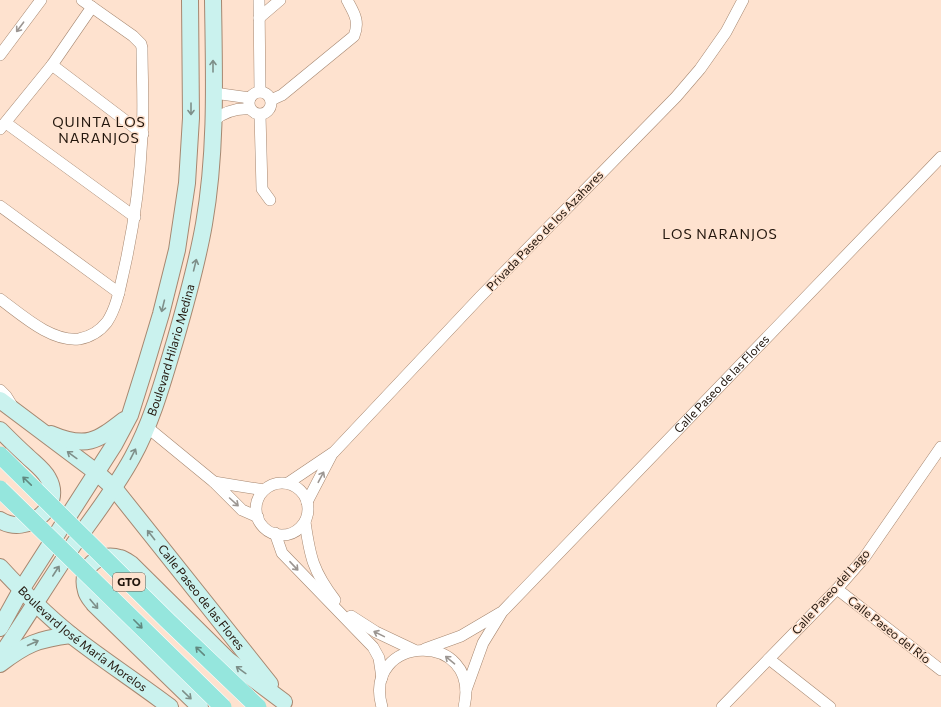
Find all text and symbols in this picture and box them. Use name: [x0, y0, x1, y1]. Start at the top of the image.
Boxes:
one-way arrow: [16, 22, 25, 33]
one-way arrow: [210, 60, 217, 73]
one-way arrow: [187, 102, 195, 115]
district label: QUINTA LOS NARANJOS: [52, 113, 146, 146]
street label: Privada Paseo de los Azahares: [483, 167, 606, 293]
district label: LOS NARANJOS: [662, 225, 778, 242]
one-way arrow: [192, 258, 199, 271]
street label: Boulevard Hilario Medina: [144, 282, 196, 418]
one-way arrow: [159, 300, 166, 313]
street label: Calle Paseo de las Flores: [671, 332, 772, 435]
one-way arrow: [130, 449, 138, 461]
one-way arrow: [67, 451, 78, 459]
one-way arrow: [317, 471, 325, 483]
one-way arrow: [22, 477, 32, 486]
one-way arrow: [229, 497, 239, 507]
one-way arrow: [146, 529, 155, 540]
street label: Calle Paseo de las Flores: [156, 541, 248, 652]
street label: Calle Paseo del Lago: [788, 546, 872, 637]
one-way arrow: [290, 561, 299, 571]
one-way arrow: [52, 566, 61, 577]
road number: GTO: [113, 573, 145, 591]
street label: Boulevard José María Morelos: [16, 583, 150, 694]
street label: Calle Paseo del Río: [845, 593, 934, 666]
one-way arrow: [90, 599, 99, 610]
one-way arrow: [133, 619, 143, 629]
one-way arrow: [373, 629, 385, 637]
one-way arrow: [26, 639, 38, 646]
one-way arrow: [195, 646, 205, 656]
one-way arrow: [444, 655, 455, 664]
one-way arrow: [236, 666, 247, 674]
one-way arrow: [182, 690, 192, 700]

